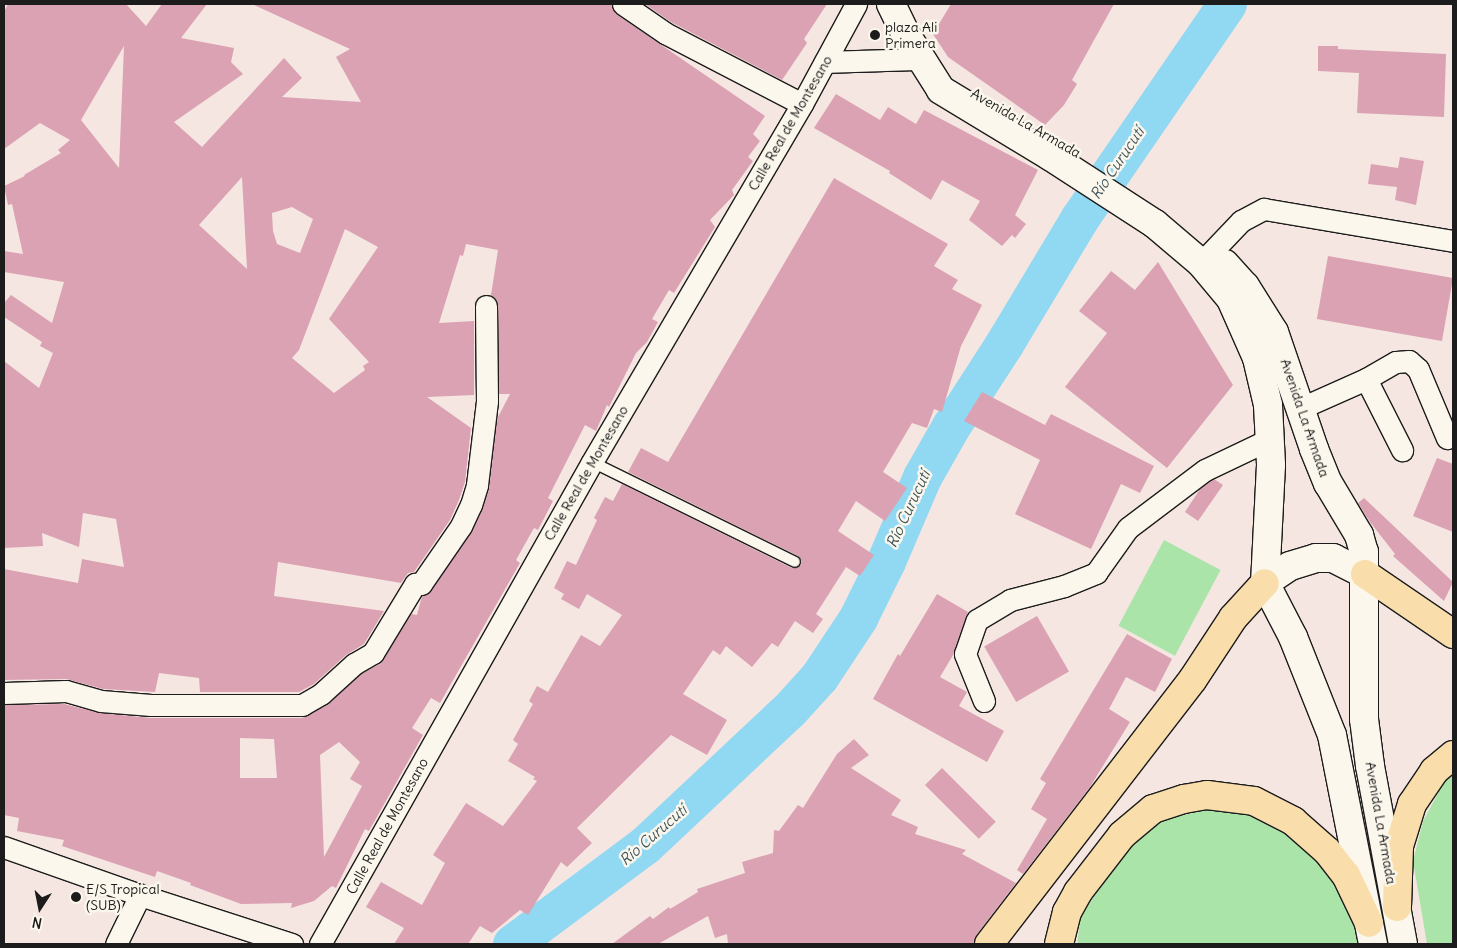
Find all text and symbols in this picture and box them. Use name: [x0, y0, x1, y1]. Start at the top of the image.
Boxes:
place label: plaza Ali Primera: [885, 19, 937, 52]
marker: plaza Ali Primera: [869, 29, 881, 41]
street label: Calle Real de Montesano: [744, 52, 836, 194]
street label: Avenida La Armada: [968, 85, 1084, 161]
water label: Río Curucutí: [1086, 124, 1148, 202]
street label: Avenida La Armada: [1277, 357, 1333, 479]
street label: Calle Real de Montesano: [540, 402, 632, 544]
water label: Río Curucutí: [882, 468, 934, 550]
street label: Calle Real de Montesano: [342, 755, 432, 897]
street label: Avenida La Armada: [1362, 760, 1400, 886]
water label: Río Curucutí: [616, 801, 690, 869]
place label: E/S Tropical (SUB): [86, 881, 160, 914]
north arrow: [15, 883, 65, 933]
marker: E/S Tropical (SUB): [70, 891, 82, 903]
text: N: [31, 913, 44, 932]

